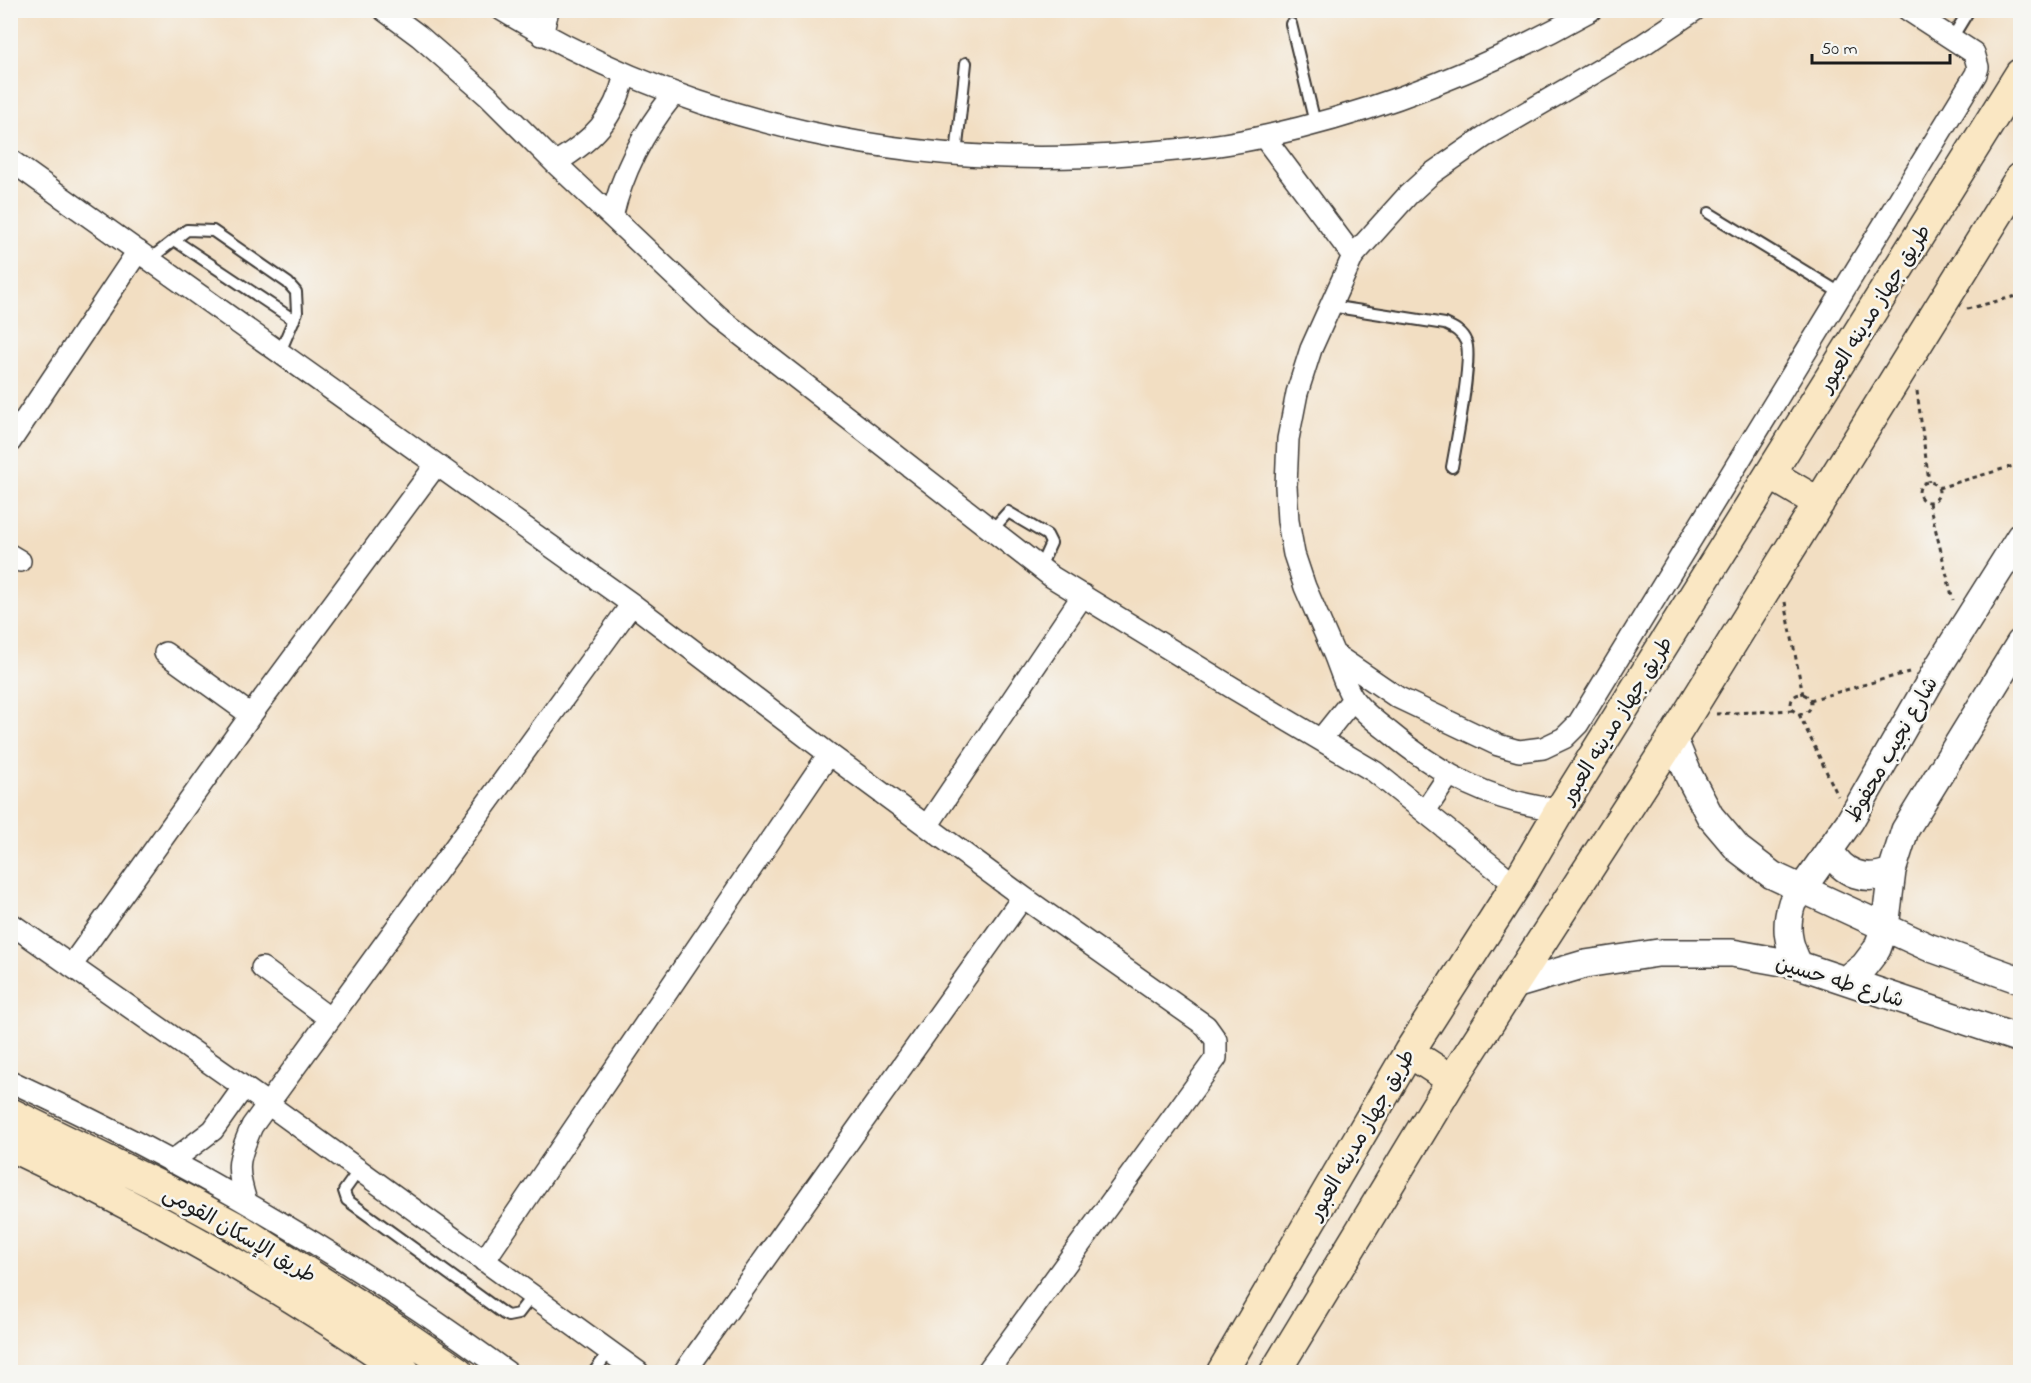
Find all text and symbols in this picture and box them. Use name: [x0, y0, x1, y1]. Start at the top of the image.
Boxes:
scale bar: [1812, 27, 1950, 65]
text: 50 m: [1821, 37, 1858, 63]
street label: طريق جهاز مدينه العبور: [1811, 219, 1939, 400]
street label: طريق جهاز مدينه العبور: [1553, 631, 1681, 812]
street label: شارع نجيب محفوظ: [1839, 672, 1947, 828]
street label: شارع طه حسين: [1771, 949, 1907, 1017]
street label: طريق جهاز مدينه العبور: [1301, 1044, 1424, 1228]
street label: طريق الإسكان القومى: [157, 1180, 321, 1292]

